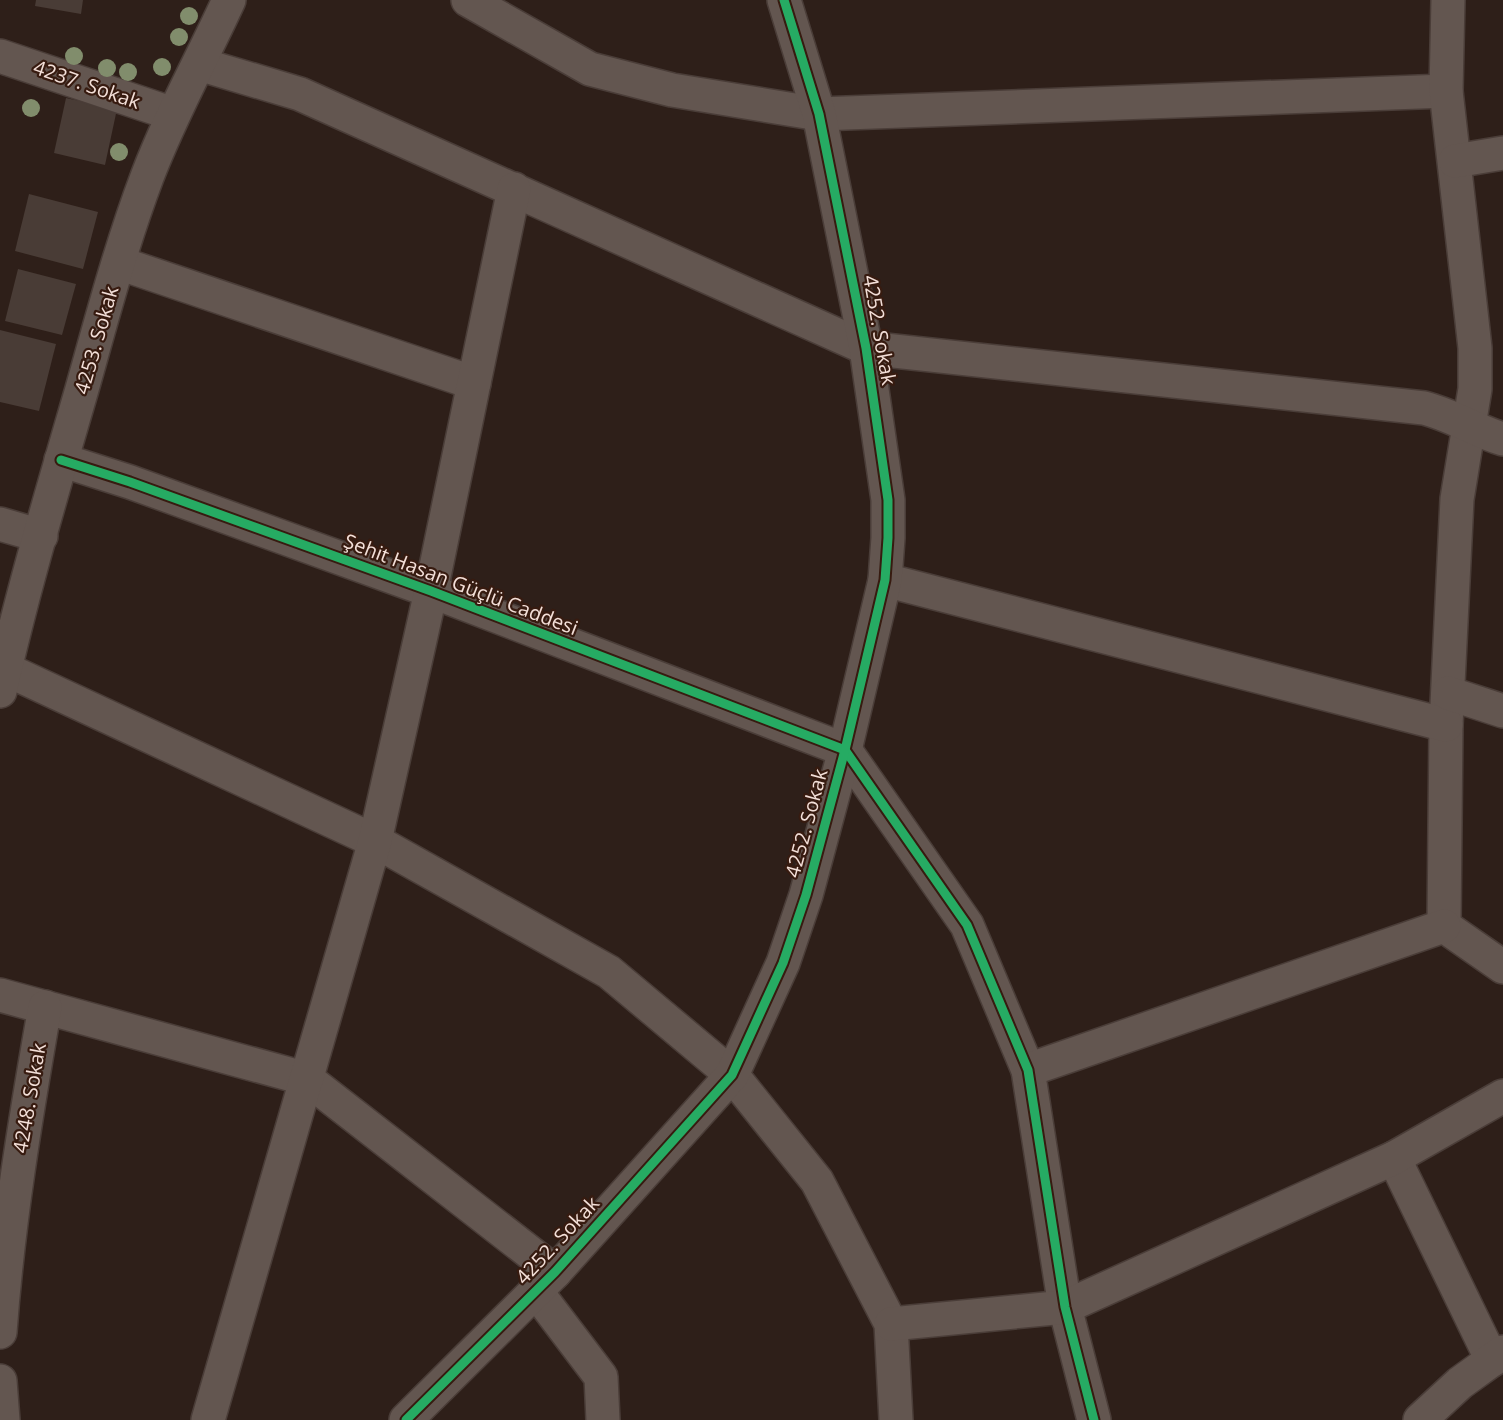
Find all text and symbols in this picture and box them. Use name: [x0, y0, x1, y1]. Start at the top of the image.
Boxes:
street label: 4237. Sokak: [30, 53, 144, 115]
street label: 4252. Sokak: [857, 273, 903, 388]
street label: 4253. Sokak: [68, 282, 124, 397]
street label: Şehit Hasan Güçlü Caddesi: [340, 527, 582, 641]
street label: 4252. Sokak: [779, 765, 834, 880]
street label: 4248. Sokak: [6, 1040, 52, 1155]
street label: 4252. Sokak: [509, 1190, 605, 1290]

